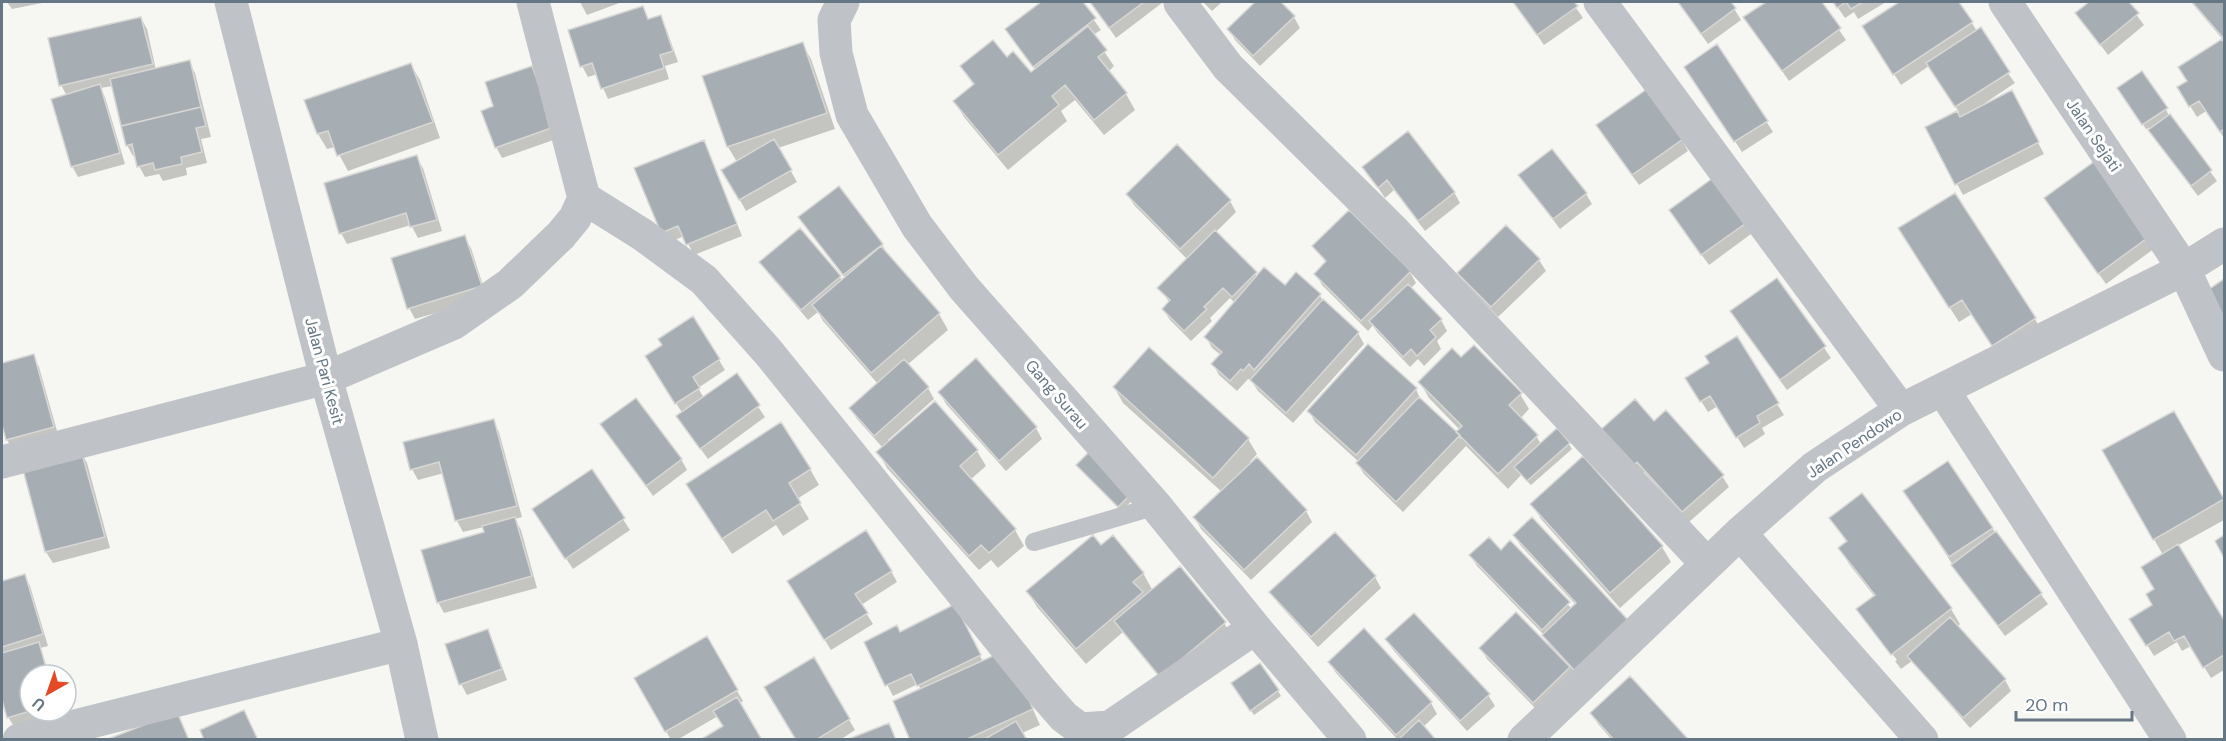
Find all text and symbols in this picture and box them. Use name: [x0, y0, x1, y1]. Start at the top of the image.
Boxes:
street label: Jalan Sejati: [2062, 95, 2126, 176]
street label: Jalan Pari Kesit: [300, 315, 349, 427]
street label: Gang Surau: [1021, 355, 1093, 433]
street label: Jalan Pendowo: [1803, 404, 1906, 483]
north arrow: [18, 663, 78, 723]
scale bar: [2016, 684, 2132, 722]
text: U: [28, 693, 50, 716]
text: 20 m: [2025, 693, 2068, 717]

